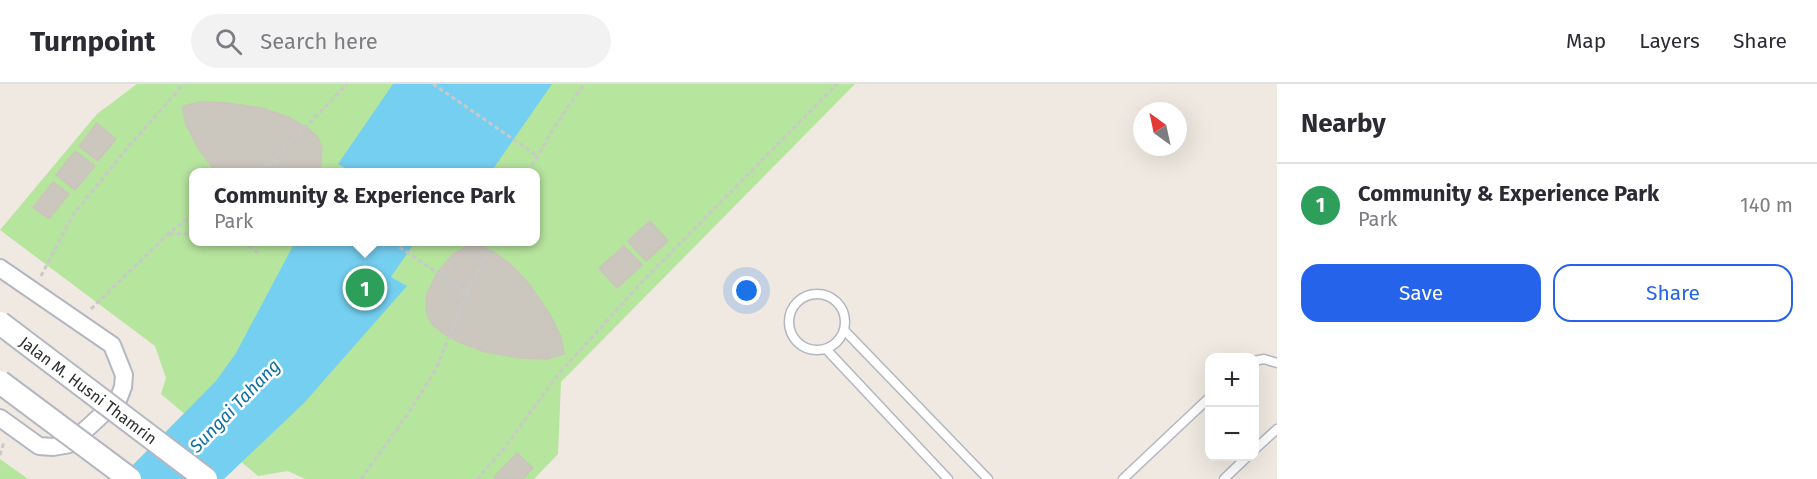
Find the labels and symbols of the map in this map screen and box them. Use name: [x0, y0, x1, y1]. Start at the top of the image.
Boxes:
north arrow: [1133, 102, 1187, 156]
pin: 1: [346, 266, 385, 310]
your location: [732, 276, 761, 305]
street label: Jalan M. Husni Thamrin: [16, 332, 161, 448]
water label: Sungai Tahang: [184, 355, 285, 458]

